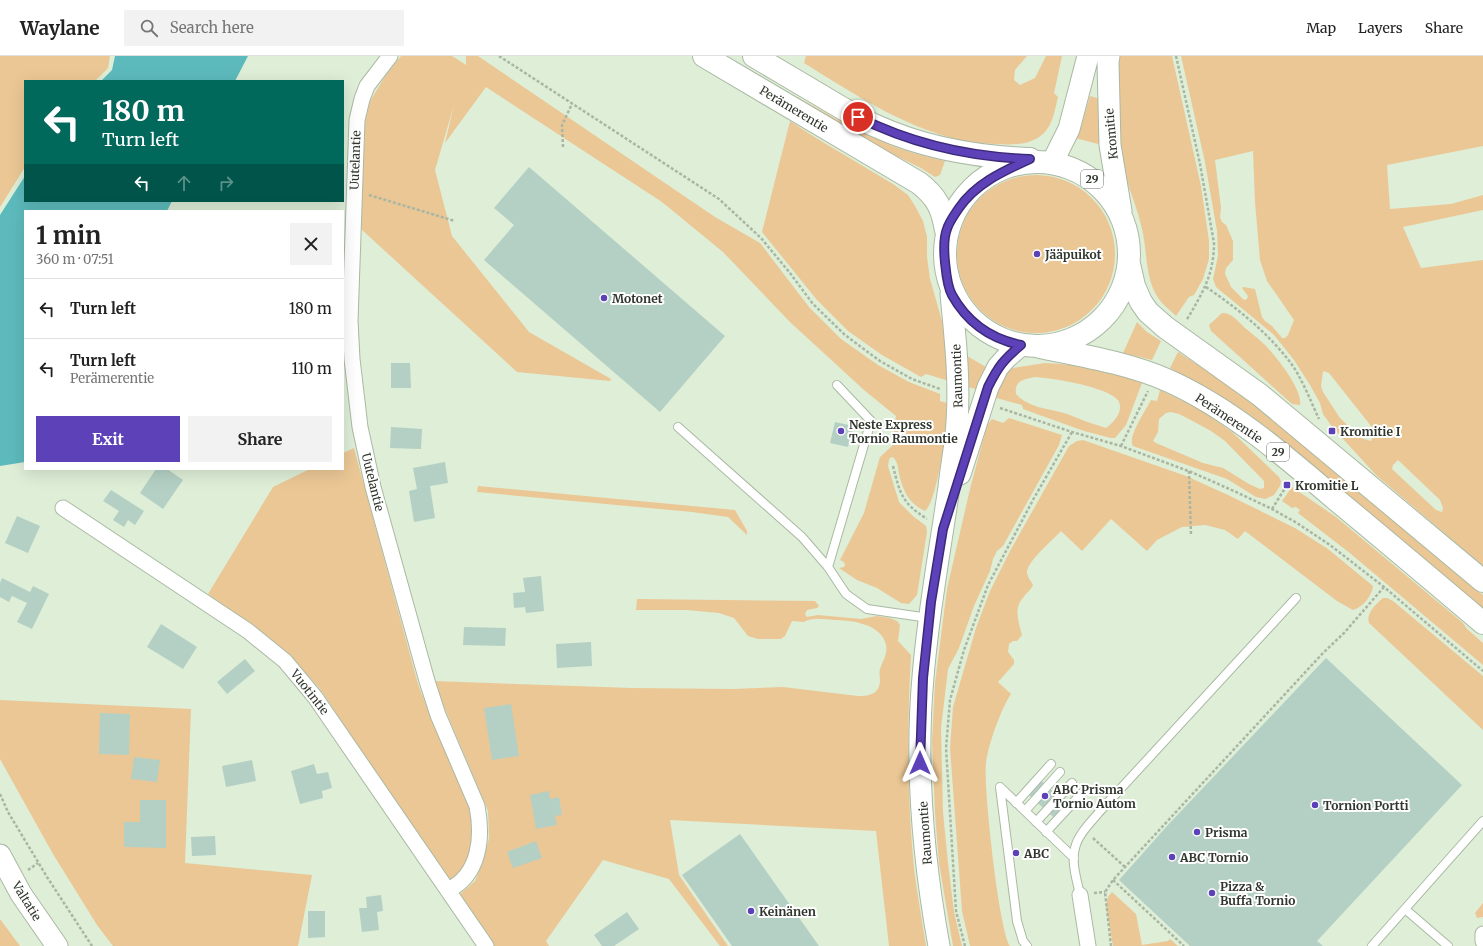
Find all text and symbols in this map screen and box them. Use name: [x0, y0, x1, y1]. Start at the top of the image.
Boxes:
search box: [124, 10, 404, 46]
text: Waylane: [20, 16, 100, 40]
icon: search: [138, 17, 160, 39]
text: Search here: [170, 18, 254, 37]
text: Map: [1306, 19, 1336, 37]
text: Layers: [1358, 19, 1403, 37]
text: Share: [1425, 19, 1463, 37]
street label: Perämerentie: [757, 83, 831, 135]
text: 180 m: [102, 93, 185, 129]
icon: left: [36, 96, 88, 148]
pin: [841, 100, 875, 134]
icon: arrive: [847, 106, 869, 128]
street label: Kromitie: [1101, 108, 1121, 160]
text: Turn left: [102, 128, 179, 151]
street label: Uutelantie: [346, 130, 364, 190]
road number: 29: [1081, 170, 1103, 188]
icon: left: [131, 172, 153, 194]
icon: ahead: [173, 172, 195, 194]
icon: right: [215, 172, 237, 194]
text: 1 min: [36, 220, 101, 251]
button: close: [290, 223, 332, 265]
place label: Jääpuikot: [1044, 247, 1102, 262]
marker: Jääpuikot: [1032, 249, 1042, 259]
text: 360 m · 07:51: [36, 251, 114, 268]
place label: Motonet: [612, 291, 663, 306]
marker: Motonet: [599, 293, 609, 303]
icon: left: [36, 298, 58, 320]
text: Turn left: [70, 299, 136, 318]
text: 180 m: [289, 299, 332, 318]
street label: Raumontie: [948, 344, 966, 408]
text: Turn left: [70, 351, 136, 370]
icon: left: [36, 358, 58, 380]
text: 110 m: [291, 359, 332, 378]
text: Perämerentie: [70, 370, 154, 387]
street label: Perämerentie: [1193, 390, 1265, 446]
button: Exit: [36, 416, 180, 462]
button: Share: [188, 416, 332, 462]
place label: Neste Express Tornio Raumontie: [849, 417, 958, 446]
place label: Kromitie I: [1340, 424, 1401, 439]
marker: Neste Express Tornio Raumontie: [836, 426, 846, 436]
marker: Kromitie I: [1327, 426, 1337, 436]
road number: 29: [1267, 443, 1289, 461]
street label: Uutelantie: [359, 451, 387, 513]
place label: Kromitie L: [1295, 478, 1359, 493]
marker: Kromitie L: [1282, 480, 1292, 490]
street label: Vuotintie: [287, 666, 332, 718]
position arrow: [899, 742, 941, 784]
place label: ABC Prisma Tornio Autom: [1052, 782, 1136, 811]
marker: ABC Prisma Tornio Autom: [1040, 791, 1050, 801]
place label: Tornion Portti: [1323, 798, 1409, 813]
marker: Tornion Portti: [1310, 800, 1320, 810]
street label: Raumontie: [915, 801, 935, 865]
place label: Prisma: [1205, 825, 1248, 840]
marker: Prisma: [1192, 827, 1202, 837]
place label: ABC: [1023, 846, 1049, 861]
marker: ABC: [1011, 848, 1021, 858]
place label: ABC Tornio: [1179, 850, 1248, 865]
marker: ABC Tornio: [1167, 852, 1177, 862]
street label: Valtatie: [9, 878, 45, 923]
place label: Pizza & Buffa Tornio: [1220, 879, 1295, 908]
marker: Pizza & Buffa Tornio: [1207, 888, 1217, 898]
place label: Keinänen: [759, 904, 816, 919]
marker: Keinänen: [746, 906, 756, 916]

